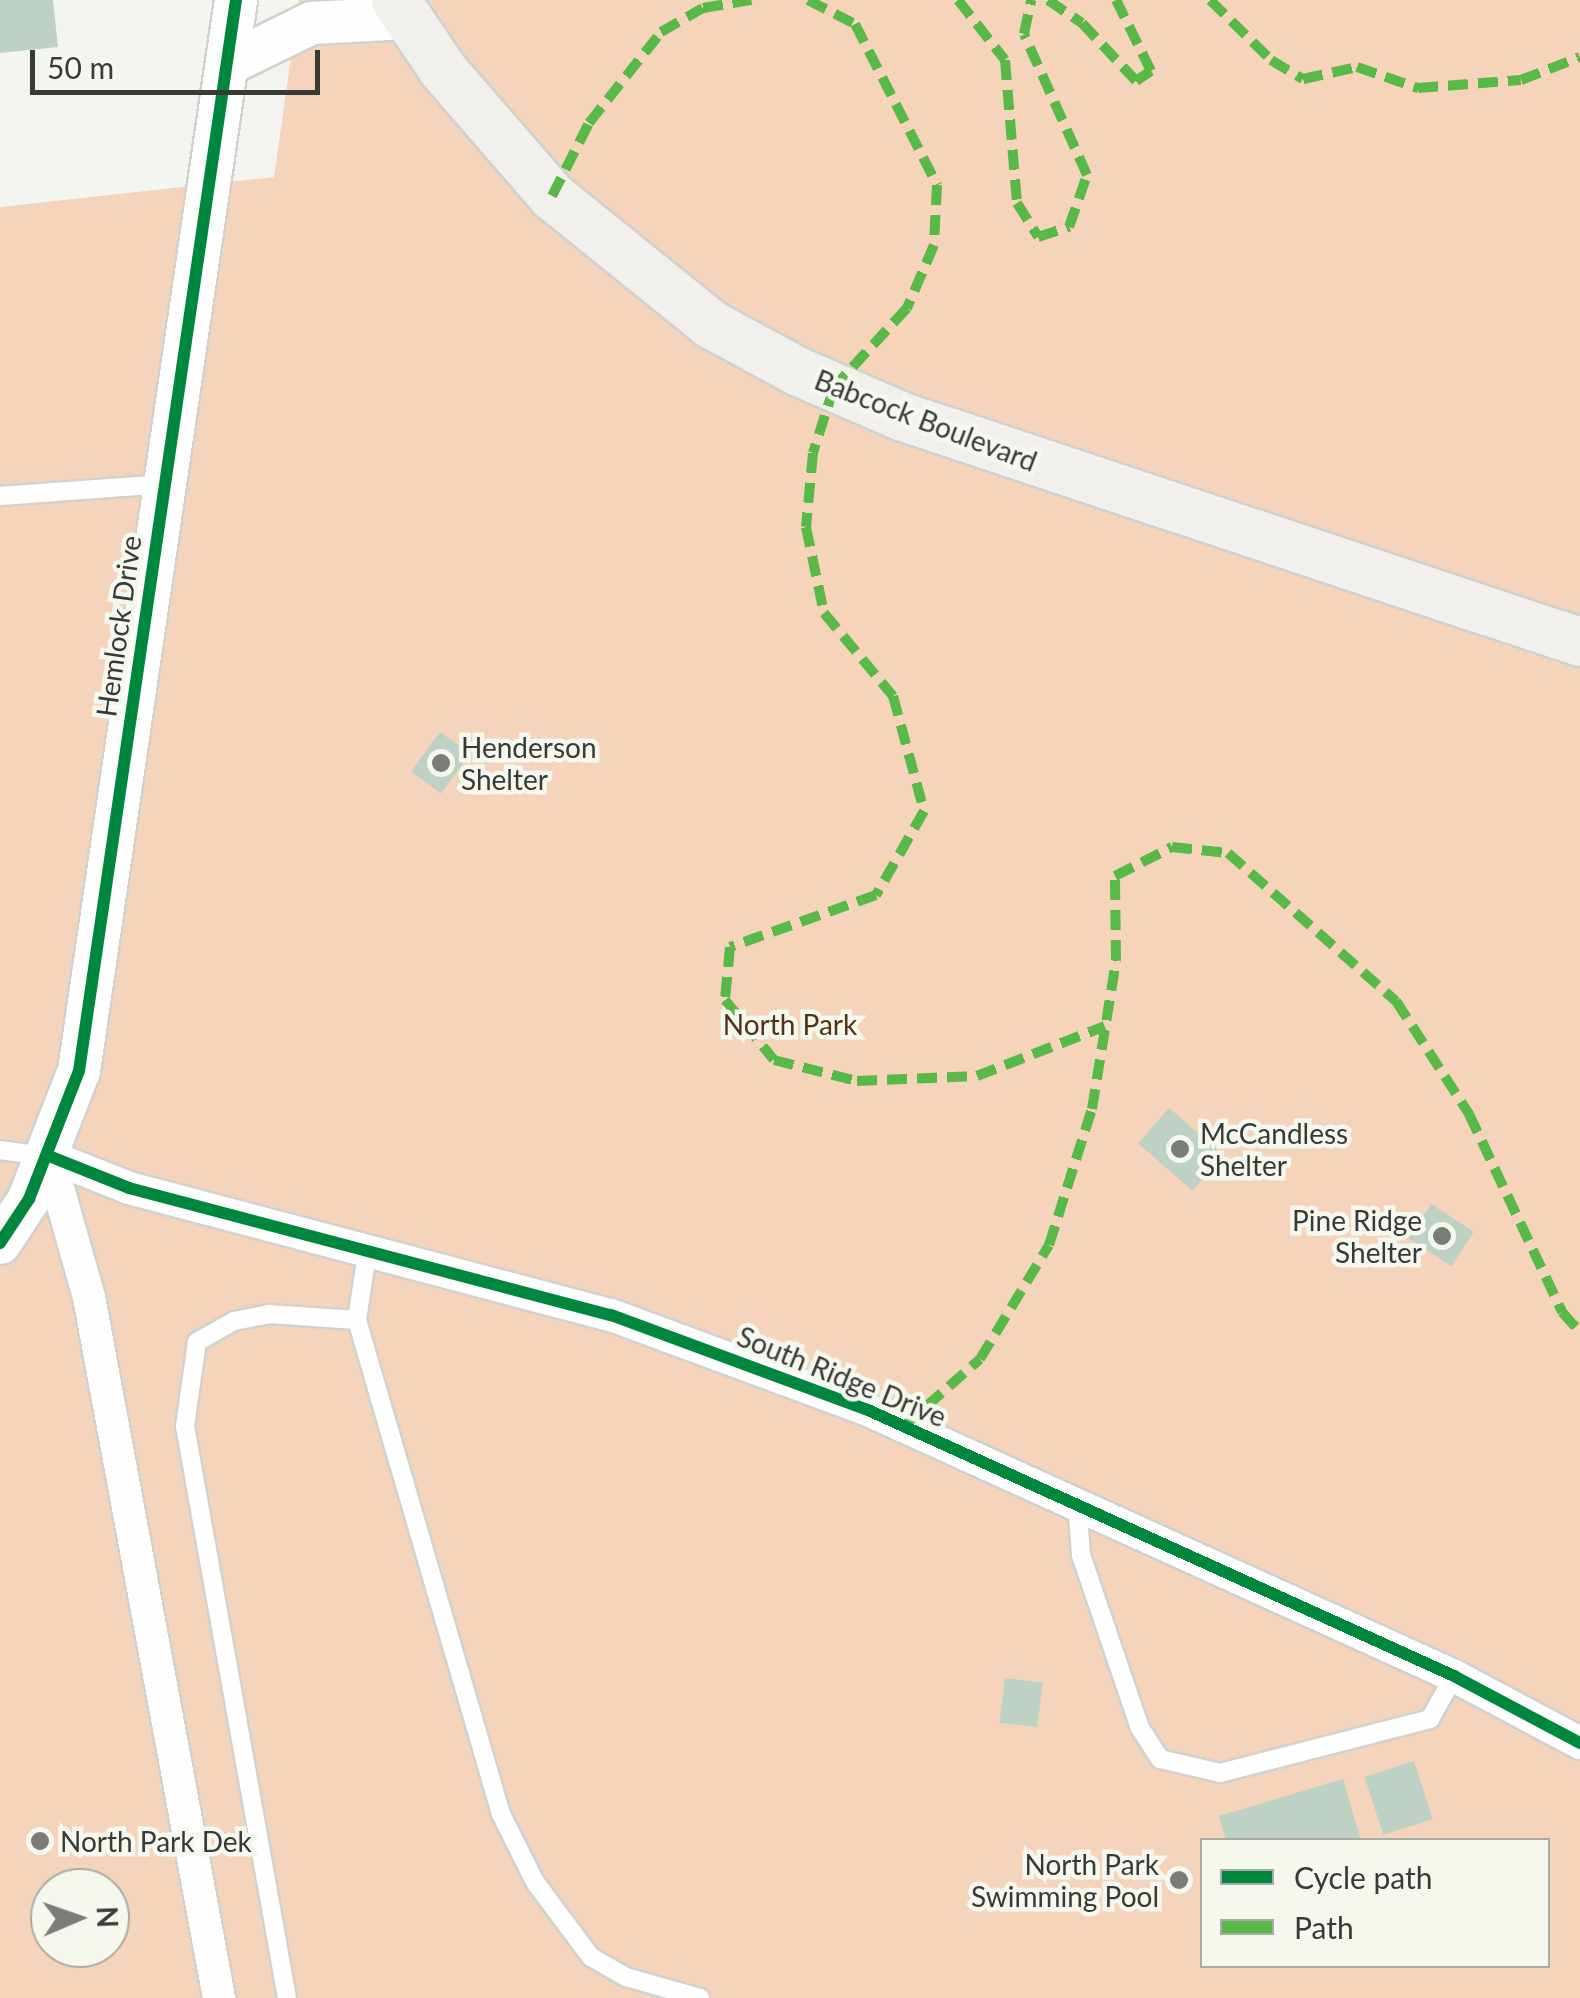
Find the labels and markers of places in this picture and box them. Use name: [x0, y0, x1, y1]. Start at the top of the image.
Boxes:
place label: Henderson Shelter: [461, 730, 597, 796]
marker: Henderson Shelter: [430, 752, 452, 774]
place label: McCandless Shelter: [1200, 1116, 1348, 1182]
marker: McCandless Shelter: [1169, 1138, 1191, 1160]
place label: Pine Ridge Shelter: [1292, 1203, 1422, 1269]
marker: Pine Ridge Shelter: [1431, 1225, 1453, 1247]
place label: North Park Dek: [60, 1824, 252, 1858]
marker: North Park Dek: [29, 1830, 51, 1852]
place label: North Park Swimming Pool: [971, 1847, 1159, 1913]
marker: North Park Swimming Pool: [1168, 1869, 1190, 1891]

